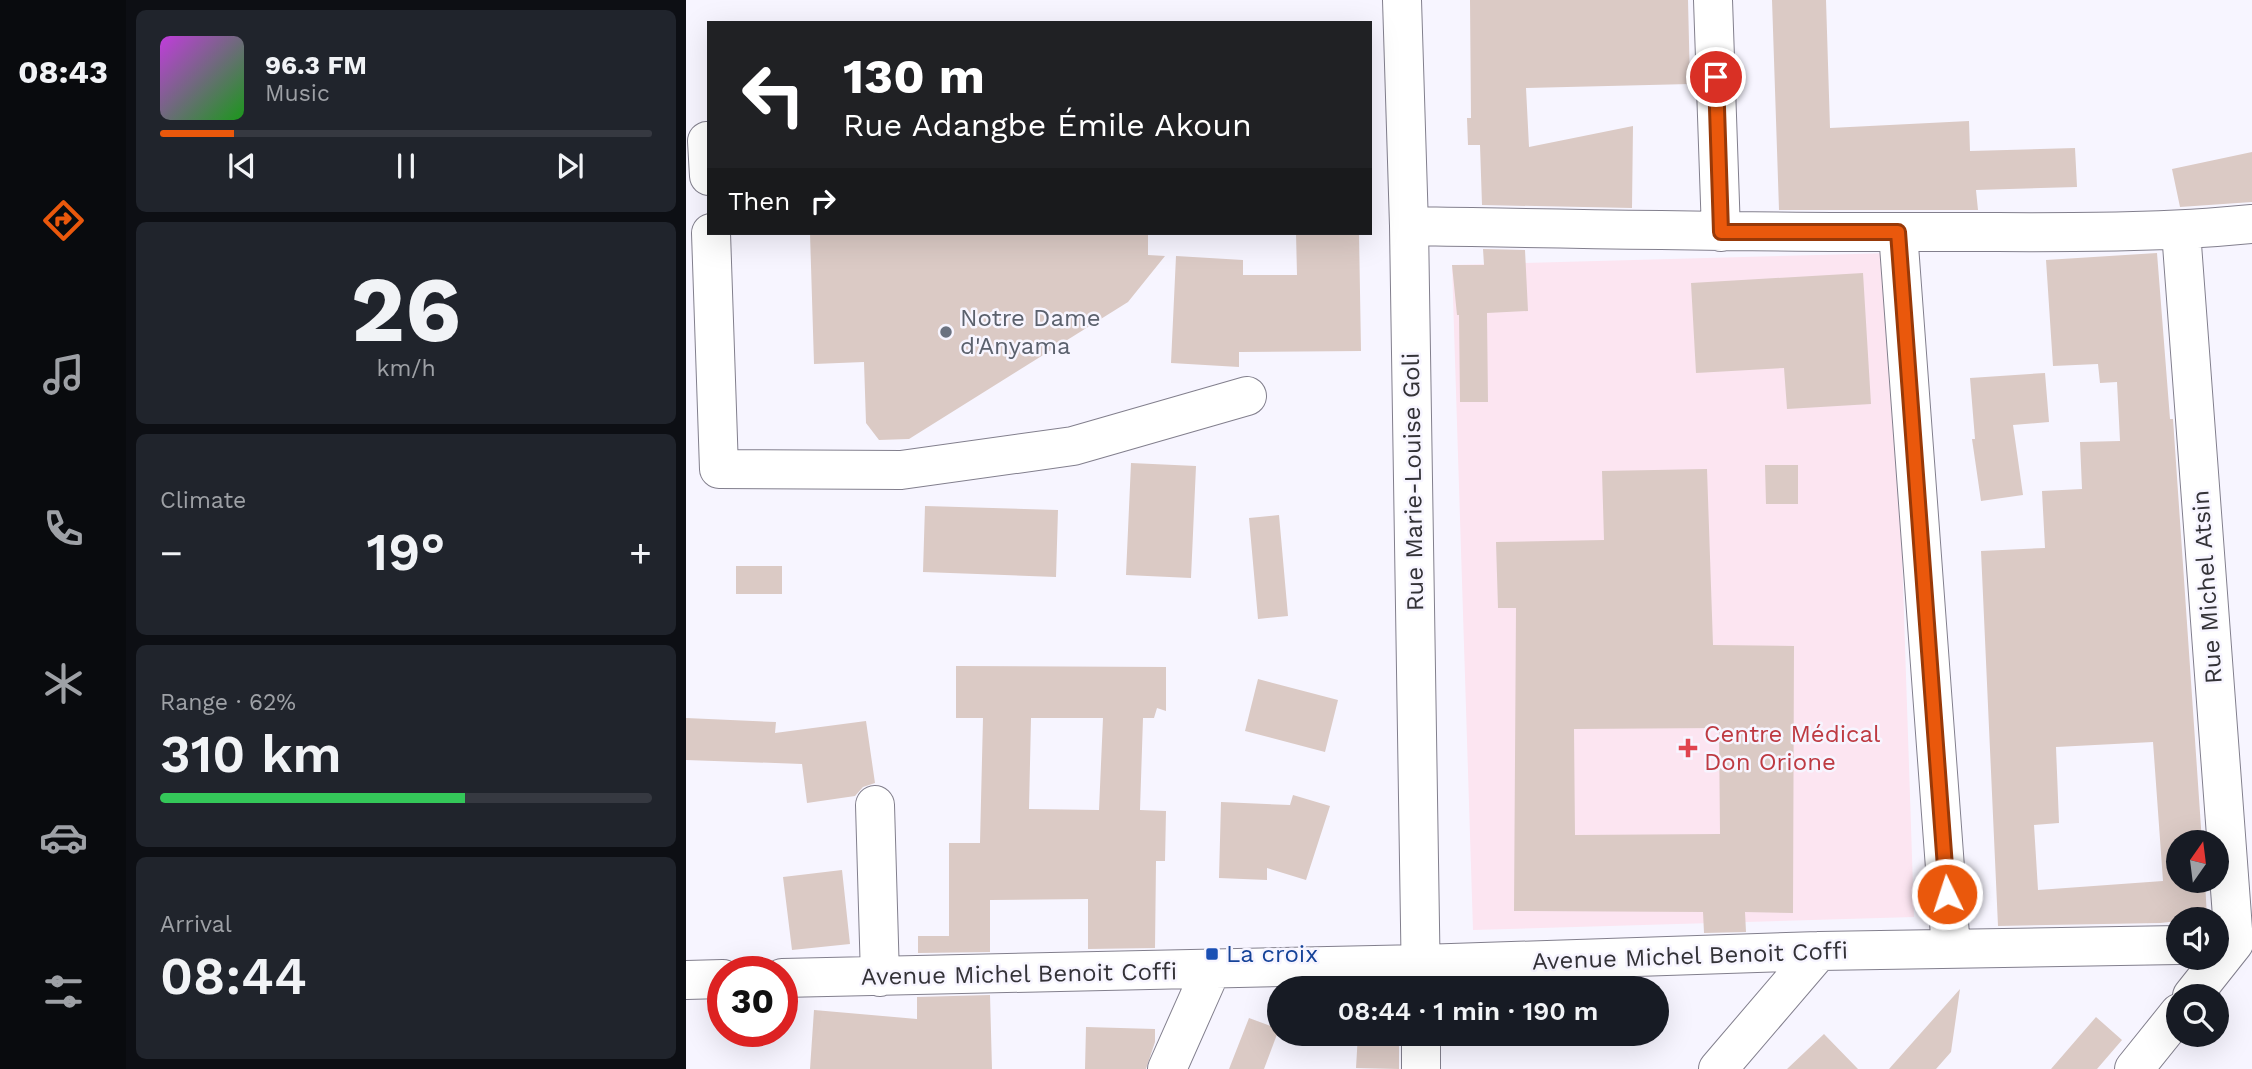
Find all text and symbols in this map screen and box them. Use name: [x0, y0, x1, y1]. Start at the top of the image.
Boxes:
text: 130 m: [843, 47, 985, 105]
pin: [1686, 47, 1746, 107]
icon: left: [728, 49, 819, 140]
text: 96.3 FM: [265, 50, 367, 80]
text: 08:43: [18, 53, 108, 91]
icon: arrive: [1697, 58, 1735, 96]
text: Music: [265, 80, 330, 107]
text: Rue Adangbe Émile Akoun: [843, 106, 1252, 144]
icon: previous: [223, 147, 261, 185]
icon: pause: [387, 147, 425, 185]
icon: next: [551, 147, 589, 185]
icon: right: [804, 182, 842, 220]
text: Then: [728, 186, 790, 216]
icon: directions: [39, 196, 88, 245]
text: 26: [351, 256, 461, 363]
place label: Notre Dame d'Anyama: [960, 304, 1101, 360]
marker: Notre Dame d'Anyama: [938, 324, 954, 340]
icon: music: [39, 350, 88, 399]
street label: Rue Marie-Louise Goli: [1397, 353, 1429, 611]
text: km/h: [376, 355, 436, 382]
text: Climate: [160, 487, 246, 514]
street label: Rue Michel Atsin: [2186, 489, 2228, 685]
icon: phone: [39, 504, 88, 553]
text: 19°: [367, 522, 445, 583]
text: −: [160, 531, 183, 575]
text: +: [629, 531, 652, 575]
icon: climate: [39, 659, 88, 708]
text: Range · 62%: [160, 689, 296, 716]
place label: Centre Médical Don Orione: [1704, 720, 1881, 776]
text: 310 km: [160, 724, 342, 785]
marker: Centre Médical Don Orione: [1678, 738, 1698, 758]
icon: car: [39, 813, 88, 862]
north arrow: [2166, 830, 2230, 892]
map controls: [2166, 830, 2229, 1047]
position arrow: [1910, 857, 1984, 931]
button: sound: [2166, 907, 2229, 970]
text: Arrival: [160, 911, 232, 938]
street label: Avenue Michel Benoit Coffi: [1532, 936, 1848, 976]
place label: La croix: [1226, 940, 1318, 968]
text: 08:44: [160, 946, 307, 1007]
marker: La croix: [1204, 946, 1220, 962]
speed limit sign: 30: [707, 956, 798, 1047]
street label: Avenue Michel Benoit Coffi: [861, 957, 1177, 991]
icon: filters: [39, 967, 88, 1016]
button: search: [2166, 984, 2229, 1047]
text: 08:44 · 1 min · 190 m: [1338, 996, 1598, 1026]

